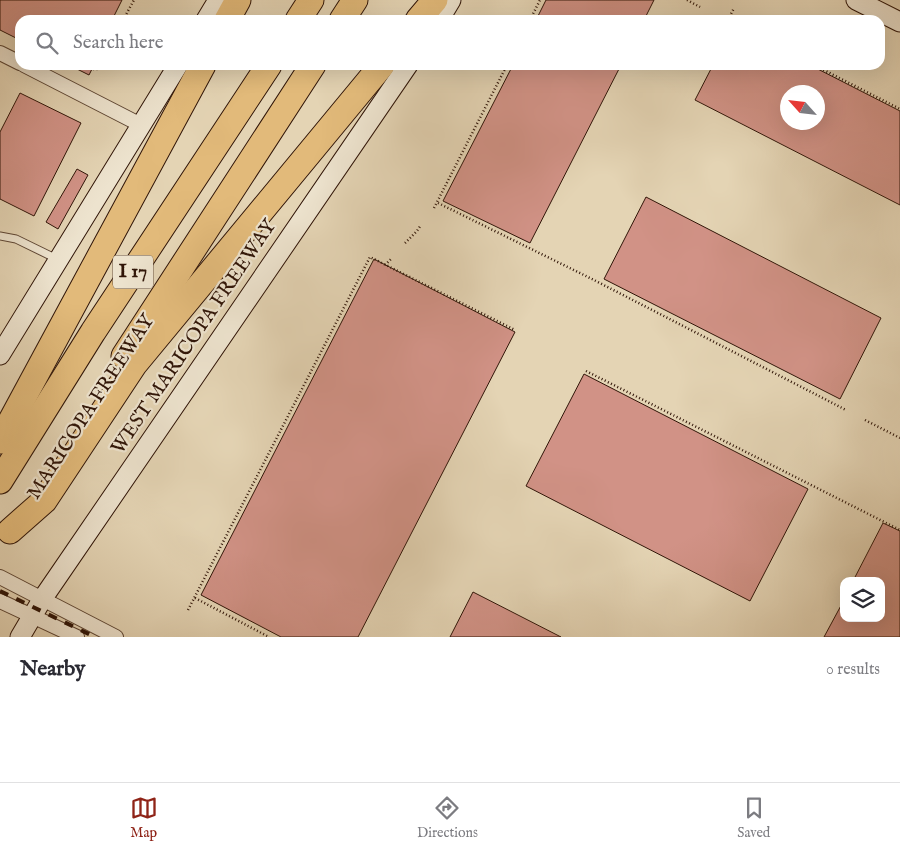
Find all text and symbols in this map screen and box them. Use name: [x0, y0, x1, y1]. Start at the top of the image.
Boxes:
search box: [15, 15, 885, 70]
icon: search: [33, 29, 61, 57]
text: Search here: [73, 31, 164, 55]
north arrow: [780, 85, 825, 130]
street label: WEST MARICOPA FREEWAY: [106, 214, 283, 459]
road number: I 17: [113, 256, 153, 288]
street label: MARICOPA FREEWAY: [22, 309, 161, 504]
map controls: [840, 577, 885, 622]
button: layers: [840, 577, 885, 622]
text: Nearby: [20, 656, 85, 683]
text: 0 results: [826, 660, 880, 680]
tab: Map: [130, 794, 158, 842]
tab: Directions: [417, 794, 478, 842]
tab: Saved: [737, 794, 770, 842]

